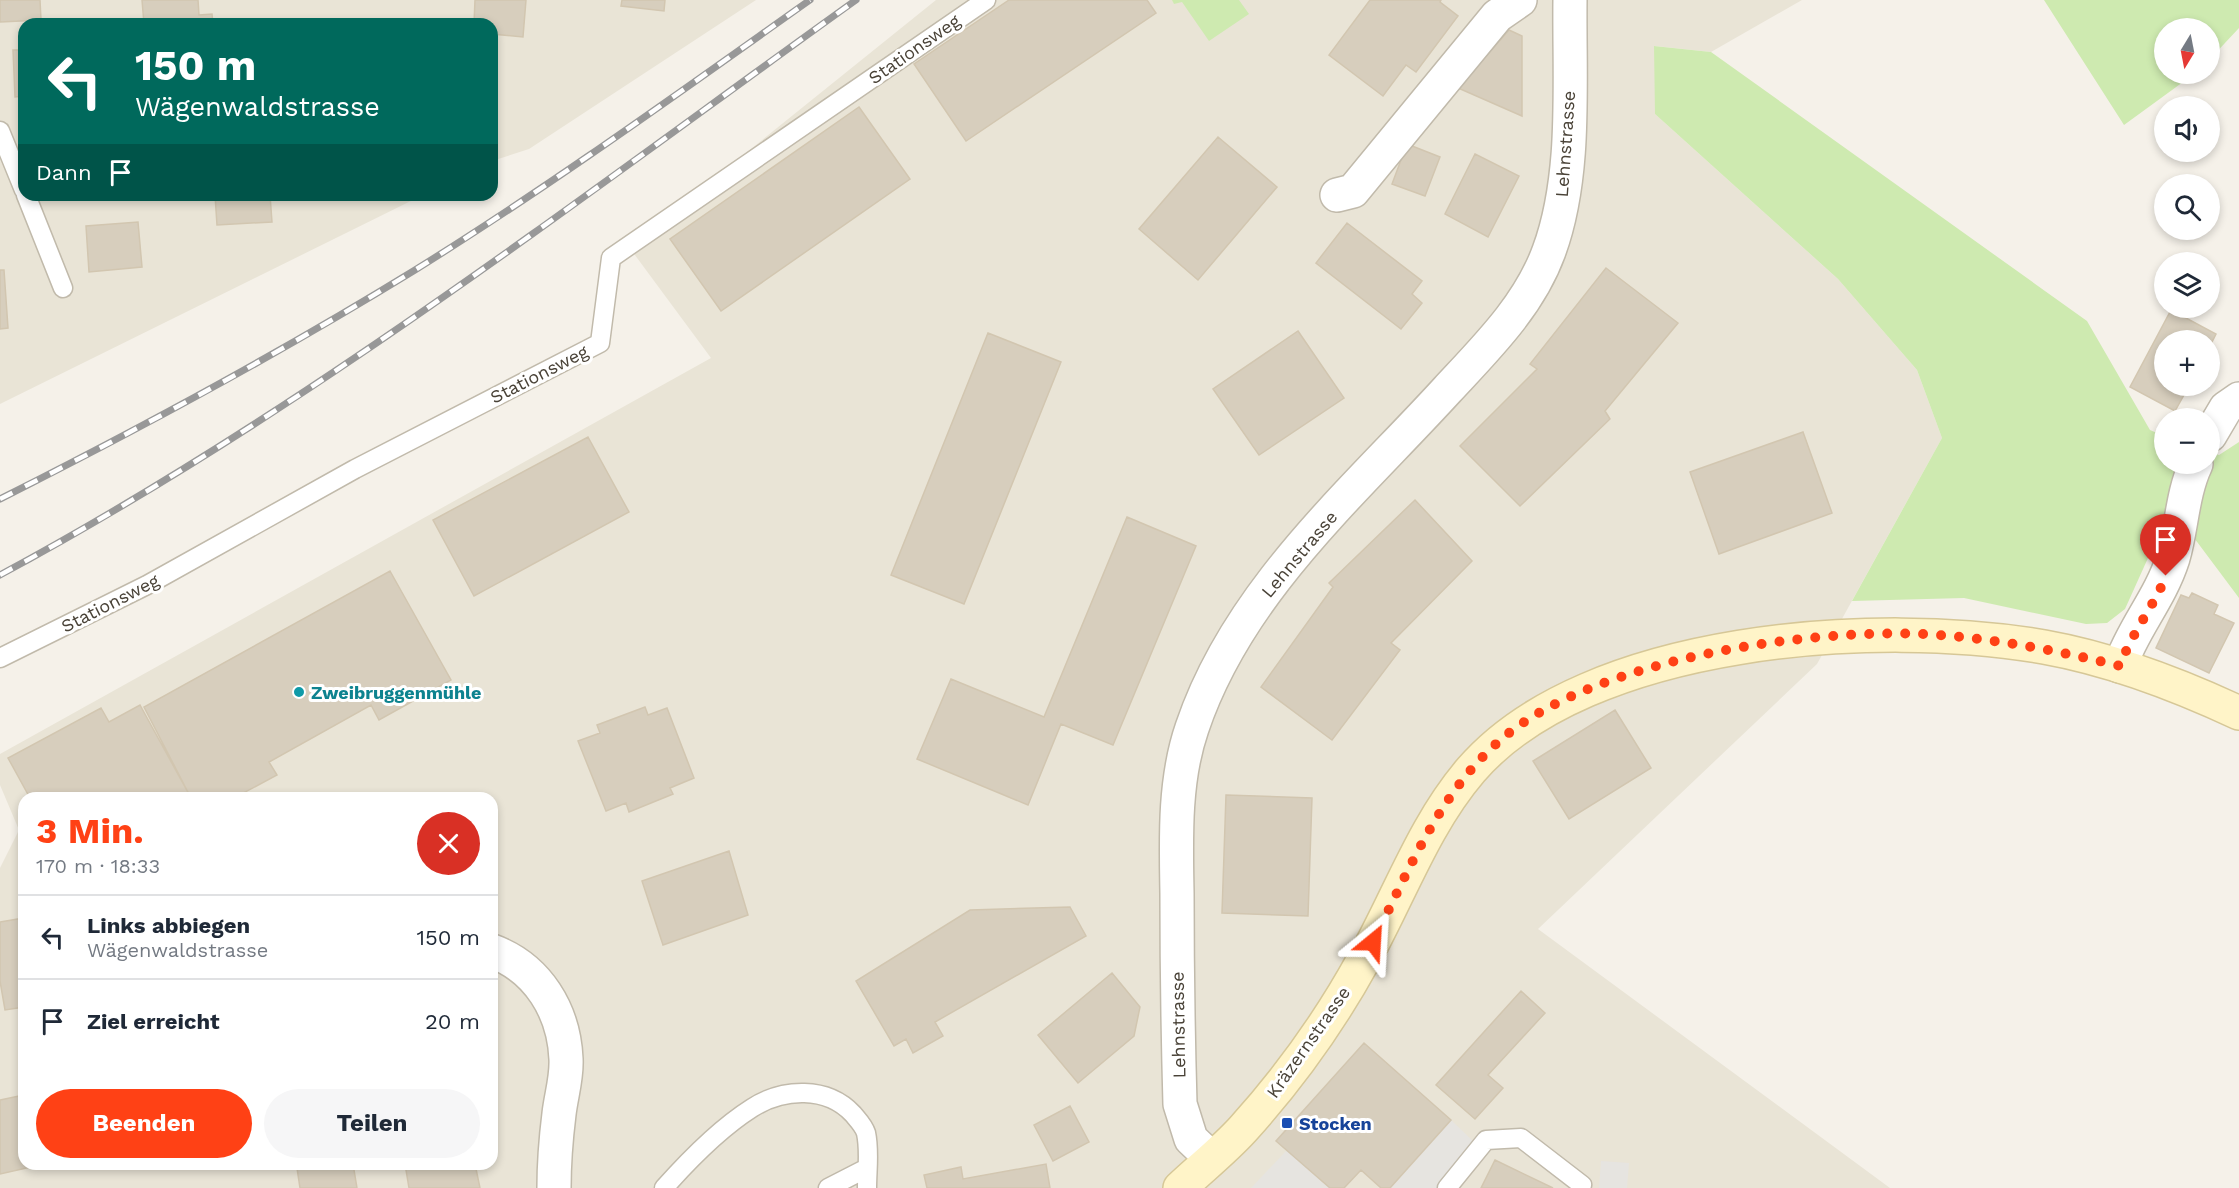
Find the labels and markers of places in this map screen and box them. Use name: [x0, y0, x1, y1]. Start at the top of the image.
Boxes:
pin: [2140, 514, 2191, 576]
place label: Zweibruggenmühle: [311, 682, 481, 703]
marker: Zweibruggenmühle: [292, 685, 306, 699]
place label: Stocken: [1299, 1113, 1372, 1134]
marker: Stocken: [1280, 1116, 1294, 1130]

